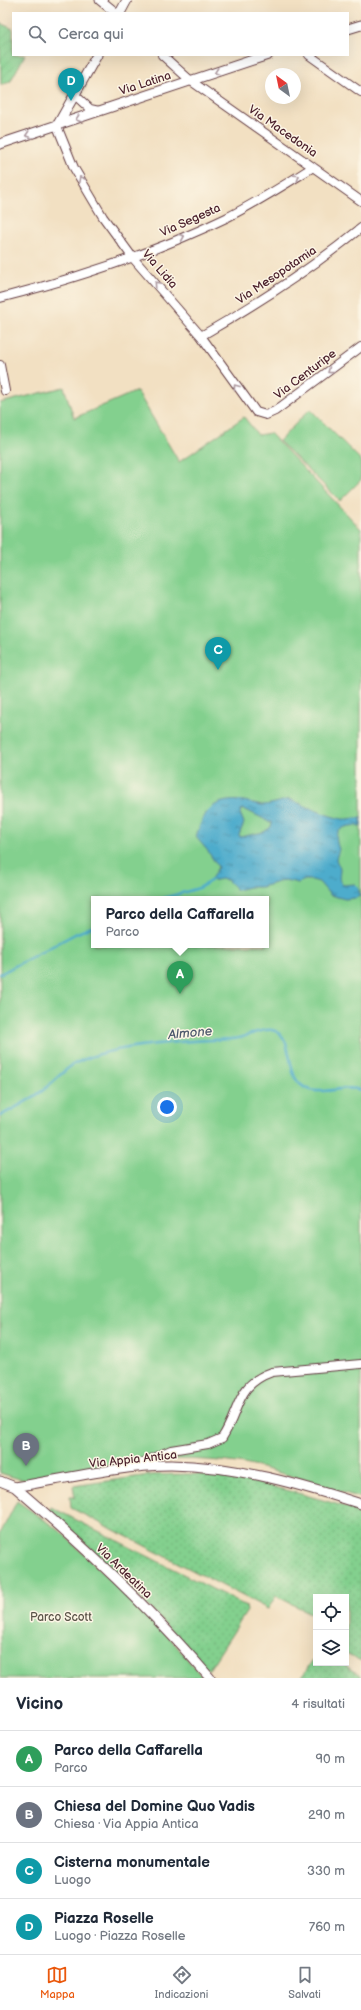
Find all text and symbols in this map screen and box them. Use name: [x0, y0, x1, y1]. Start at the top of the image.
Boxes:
search box: [12, 12, 349, 56]
icon: search: [26, 23, 48, 45]
text: Cerca qui: [58, 25, 124, 44]
one-way arrow: [214, 67, 221, 76]
pin: D: [58, 68, 84, 101]
street label: Via Latina: [117, 68, 173, 99]
north arrow: [265, 68, 301, 104]
street label: Via Macedonia: [245, 102, 320, 161]
one-way arrow: [75, 114, 82, 122]
one-way arrow: [25, 130, 32, 139]
one-way arrow: [293, 174, 300, 182]
one-way arrow: [78, 176, 85, 183]
street label: Via Segesta: [158, 200, 223, 240]
one-way arrow: [178, 234, 186, 242]
street label: Via Mesopotamia: [233, 243, 320, 308]
street label: Via Lidia: [139, 247, 181, 292]
one-way arrow: [154, 281, 162, 289]
street label: Via Centuripe: [271, 346, 339, 403]
one-way arrow: [328, 366, 335, 373]
one-way arrow: [234, 384, 241, 391]
pin: C: [205, 637, 231, 670]
popup: [91, 896, 269, 948]
text: Parco della Caffarella: [106, 905, 254, 924]
text: Parco: [106, 924, 139, 940]
pin: A: [167, 961, 193, 994]
water label: Almone: [166, 1023, 213, 1043]
your location: [157, 1097, 177, 1117]
pin: B: [13, 1433, 39, 1466]
street label: Via Appia Antica: [88, 1447, 178, 1472]
street label: Via Ardeatina: [92, 1541, 155, 1602]
map controls: [313, 1594, 349, 1666]
button: locate: [313, 1594, 349, 1630]
park label: Parco Scott: [30, 1610, 92, 1625]
button: layers: [313, 1630, 349, 1666]
text: Vicino: [16, 1694, 63, 1714]
text: 4 risultati: [291, 1696, 345, 1712]
text: Parco della Caffarella: [54, 1741, 203, 1760]
text: A: [25, 1751, 33, 1767]
text: 90 m: [316, 1751, 345, 1767]
text: Parco: [54, 1760, 88, 1776]
text: Chiesa del Domine Quo Vadis: [54, 1797, 255, 1816]
text: B: [24, 1807, 34, 1823]
text: 290 m: [308, 1807, 345, 1823]
text: Chiesa · Via Appia Antica: [54, 1816, 199, 1832]
text: Cisterna monumentale: [54, 1853, 210, 1872]
text: C: [24, 1863, 34, 1879]
text: 330 m: [307, 1863, 345, 1879]
text: Luogo: [54, 1872, 91, 1888]
text: Piazza Roselle: [54, 1909, 154, 1928]
text: D: [24, 1919, 34, 1935]
text: 760 m: [309, 1919, 345, 1935]
text: Luogo · Piazza Roselle: [54, 1928, 185, 1944]
tab: Mappa: [40, 1964, 75, 2001]
tab: Indicazioni: [155, 1964, 208, 2001]
tab: Salvati: [288, 1964, 321, 2001]

